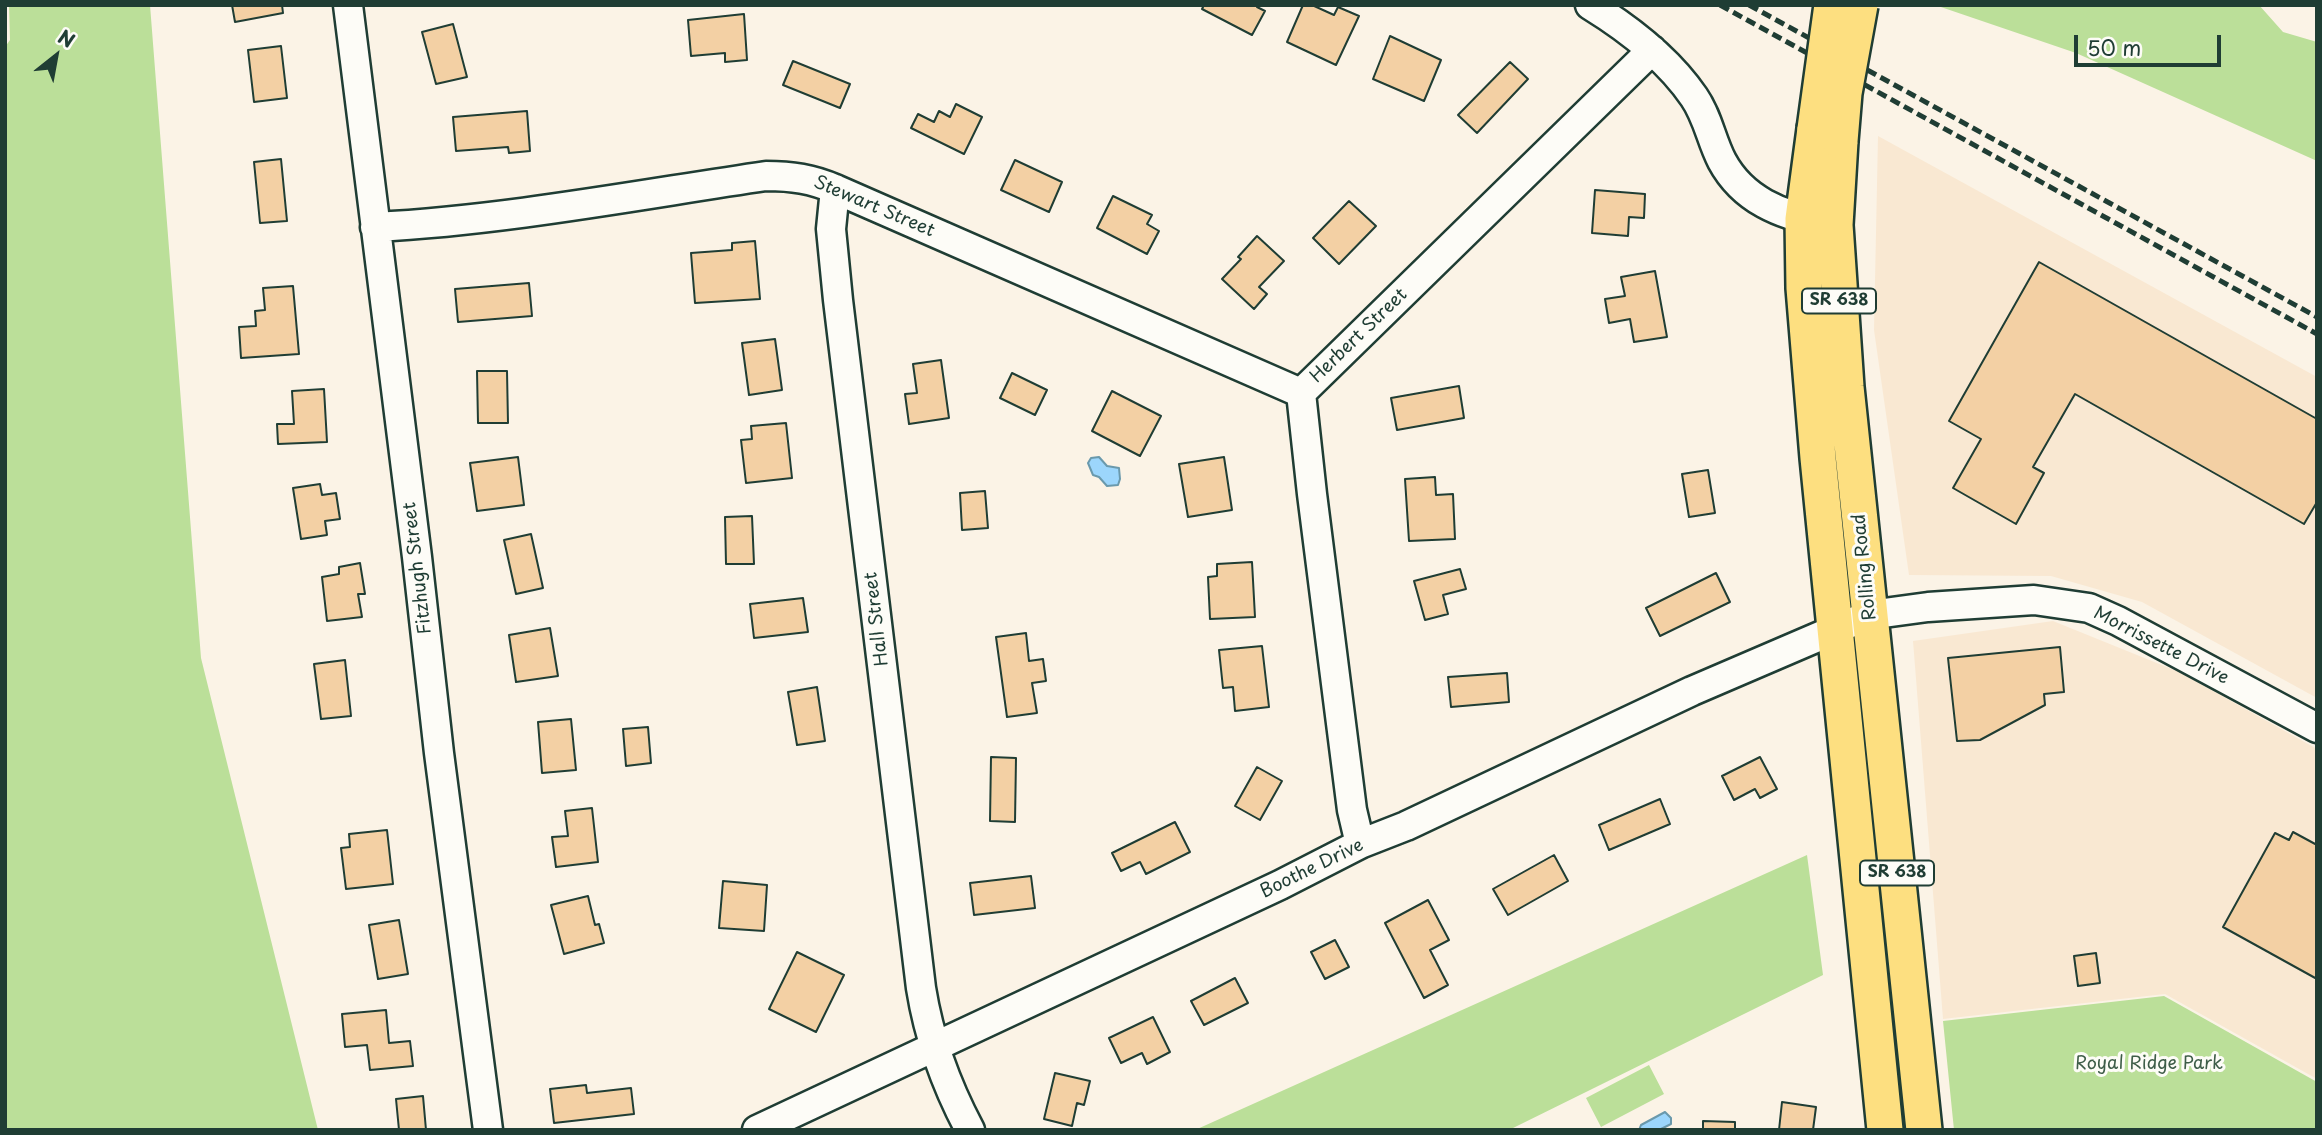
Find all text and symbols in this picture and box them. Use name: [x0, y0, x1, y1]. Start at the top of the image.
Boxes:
north arrow: [21, 21, 91, 91]
scale bar: [2077, 21, 2224, 65]
text: N: [53, 22, 80, 54]
text: 50 m: [2087, 31, 2141, 63]
street label: Stewart Street: [810, 172, 938, 242]
street label: Herbert Street: [1306, 284, 1412, 388]
road number: SR 638: [1802, 288, 1876, 314]
street label: Fitzhugh Street: [399, 501, 437, 635]
street label: Rolling Road: [1849, 513, 1881, 621]
street label: Hall Street: [861, 571, 893, 667]
street label: Morrissette Drive: [2090, 603, 2232, 689]
street label: Boothe Drive: [1257, 835, 1367, 903]
road number: SR 638: [1860, 860, 1934, 886]
park label: Royal Ridge Park: [2075, 1053, 2223, 1075]

